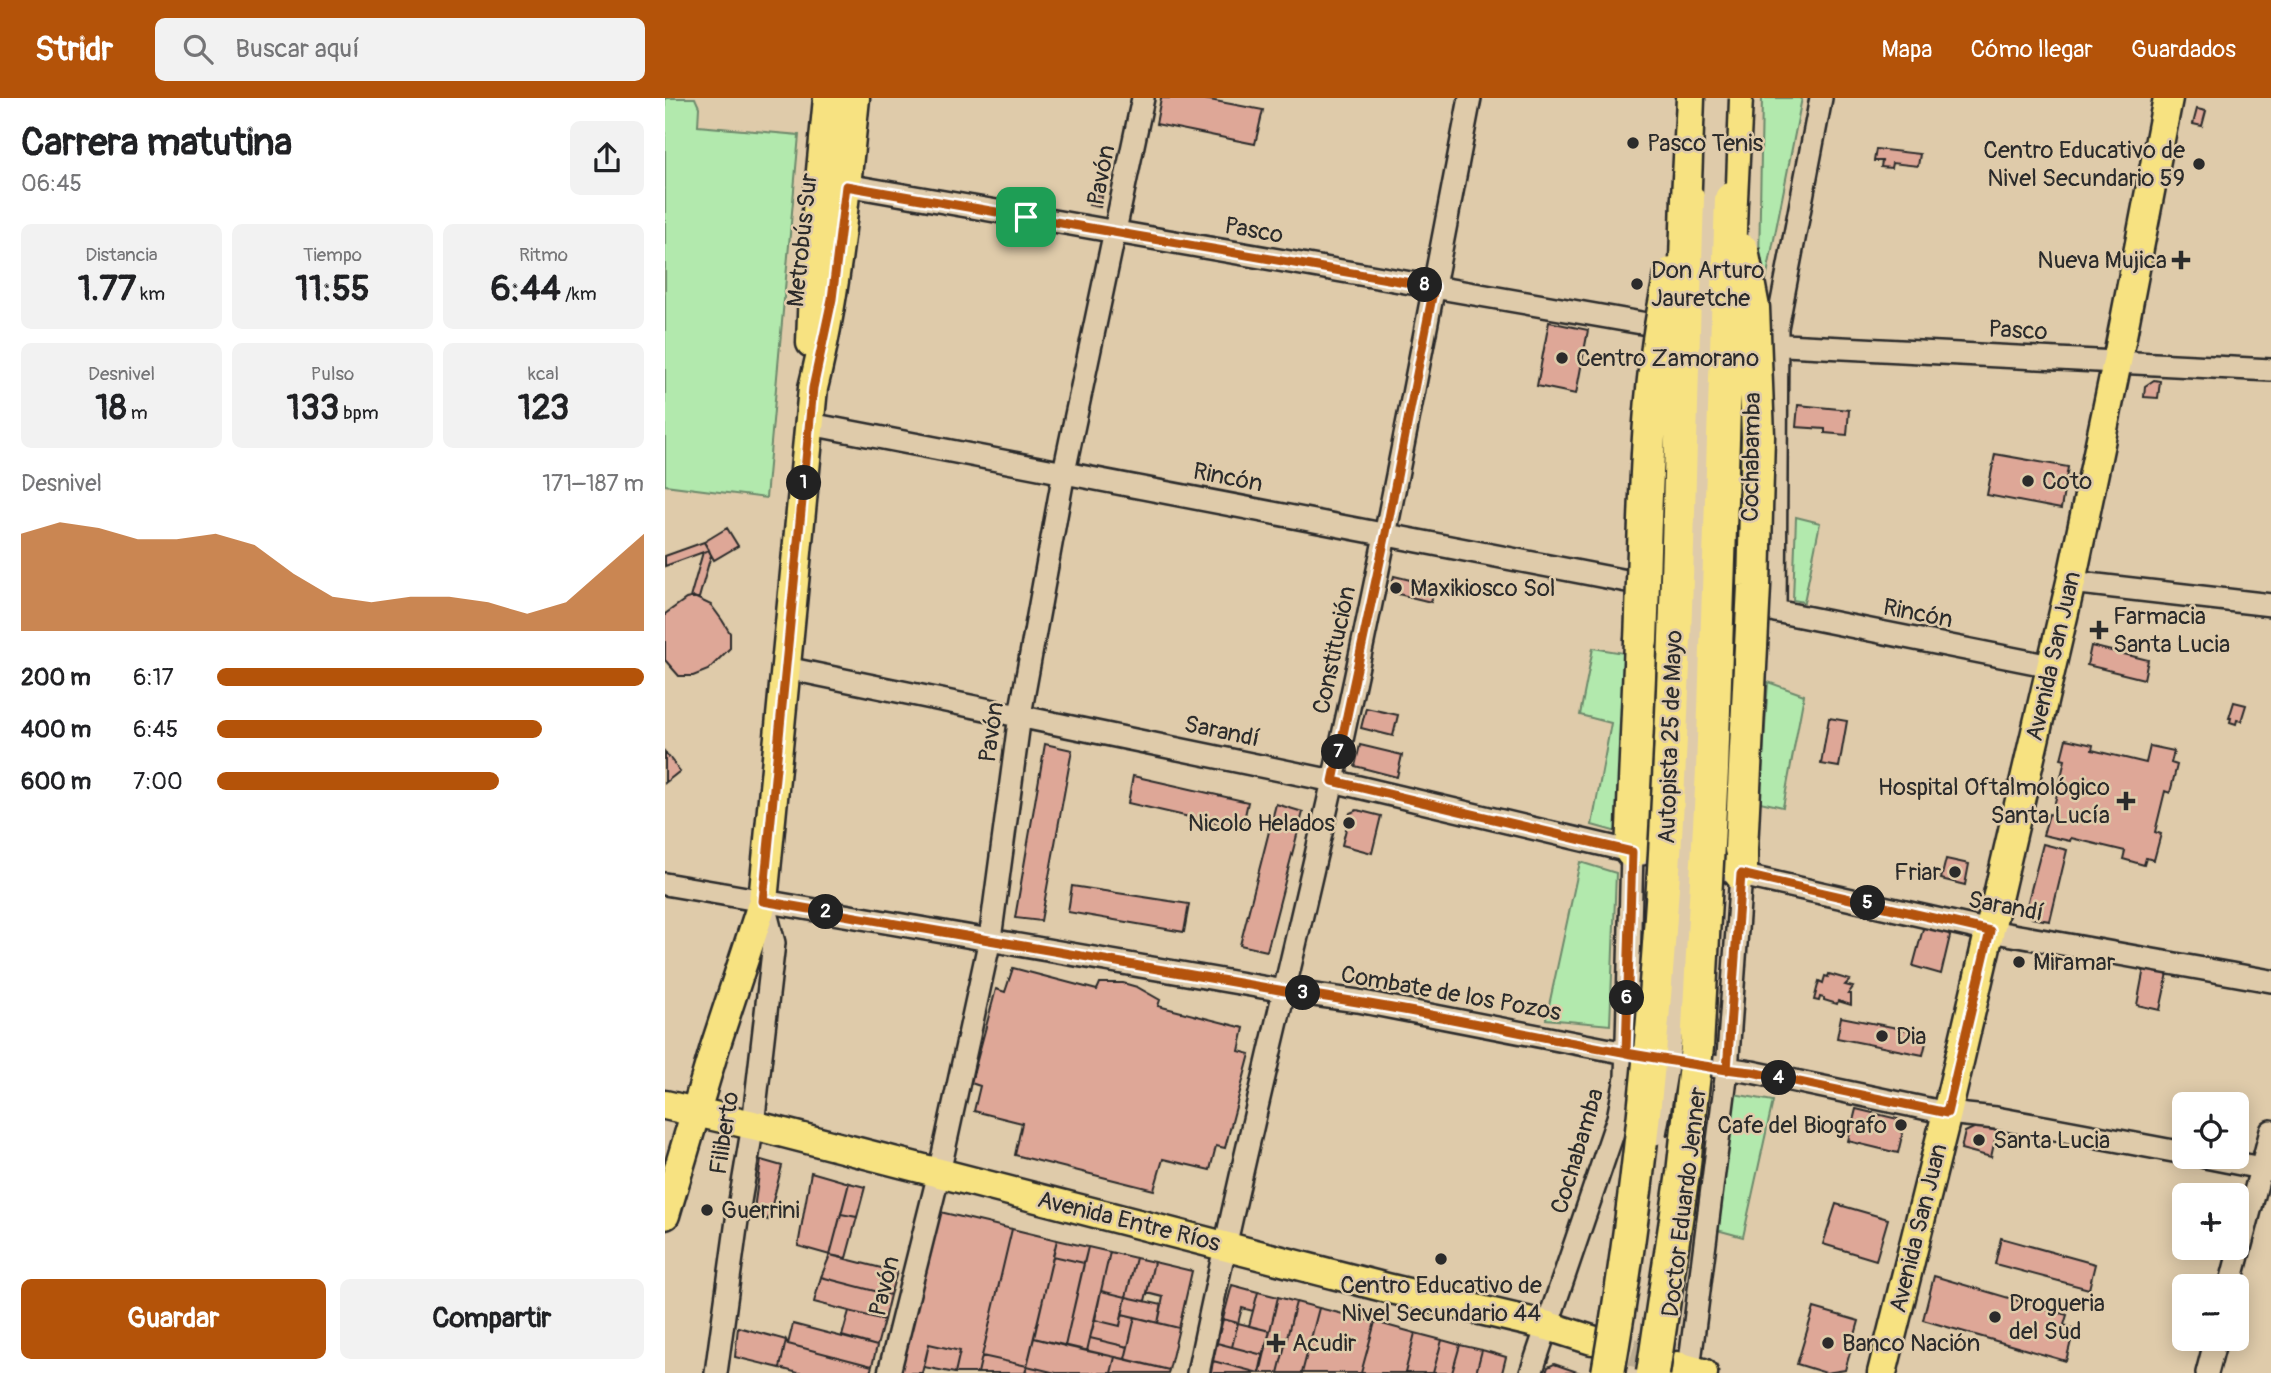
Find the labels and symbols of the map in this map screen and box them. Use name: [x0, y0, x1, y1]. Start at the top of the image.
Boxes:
place label: Pasco Tenis: [1647, 129, 1764, 158]
marker: Pasco Tenis: [1625, 135, 1641, 151]
place label: Centro Educativo de Nivel Secundario 59: [1983, 136, 2185, 193]
street label: Pavón: [1081, 142, 1122, 208]
marker: Centro Educativo de Nivel Secundario 59: [2191, 156, 2207, 172]
street label: Metrobús Sur: [781, 171, 824, 308]
pin: [996, 187, 1056, 247]
street label: Pasco: [1222, 211, 1286, 250]
place label: Nueva Mujica: [2037, 246, 2167, 275]
marker: Nueva Mujica: [2173, 252, 2189, 268]
place label: Don Arturo Jauretche: [1651, 256, 1764, 313]
pin: 8: [1407, 268, 1443, 302]
marker: Don Arturo Jauretche: [1629, 276, 1645, 292]
street label: Pasco: [1988, 314, 2048, 347]
place label: Centro Zamorano: [1576, 344, 1759, 373]
marker: Centro Zamorano: [1554, 350, 1570, 366]
street label: Cochabamba: [1736, 392, 1767, 522]
street label: Rincón: [1191, 457, 1265, 498]
pin: 1: [787, 466, 821, 500]
place label: Coto: [2042, 467, 2092, 496]
marker: Coto: [2020, 473, 2036, 489]
street label: Avenida San Juan: [2020, 569, 2087, 744]
place label: Maxikiosco Sol: [1410, 574, 1556, 603]
marker: Maxikiosco Sol: [1388, 580, 1404, 596]
street label: Constitución: [1307, 583, 1362, 717]
street label: Rincón: [1881, 593, 1955, 634]
place label: Farmacia Santa Lucia: [2113, 602, 2230, 659]
marker: Farmacia Santa Lucia: [2091, 622, 2107, 638]
street label: Autopista 25 de Mayo: [1652, 629, 1689, 845]
street label: Pavón: [973, 700, 1010, 764]
street label: Sarandí: [1182, 709, 1262, 754]
pin: 7: [1321, 734, 1357, 770]
place label: Hospital Oftalmológico Santa Lucía: [1878, 773, 2110, 830]
marker: Hospital Oftalmológico Santa Lucía: [2116, 791, 2136, 811]
place label: Nicolo Helados: [1188, 809, 1335, 838]
marker: Nicolo Helados: [1341, 815, 1357, 831]
place label: Friar: [1894, 858, 1941, 887]
marker: Friar: [1947, 864, 1963, 880]
street label: Sarandí: [1966, 885, 2046, 928]
pin: 5: [1851, 886, 1885, 920]
pin: 2: [809, 894, 843, 930]
place label: Miramar: [2033, 948, 2116, 977]
marker: Miramar: [2011, 954, 2027, 970]
street label: Combate de los Pozos: [1339, 960, 1564, 1027]
pin: 3: [1285, 976, 1321, 1010]
pin: 6: [1609, 981, 1644, 1016]
place label: Dia: [1896, 1022, 1926, 1051]
marker: Dia: [1874, 1028, 1890, 1044]
pin: 4: [1761, 1060, 1797, 1096]
street label: Cochabamba: [1545, 1085, 1610, 1217]
street label: Doctor Eduardo Jenner: [1656, 1085, 1713, 1319]
street label: Filiberto: [704, 1089, 745, 1177]
place label: Cafe del Biografo: [1717, 1111, 1887, 1140]
marker: Cafe del Biografo: [1893, 1117, 1909, 1133]
place label: Santa Lucia: [1993, 1126, 2110, 1155]
marker: Santa Lucia: [1971, 1132, 1987, 1148]
street label: Avenida San Juan: [1883, 1141, 1953, 1316]
street label: Avenida Entre Ríos: [1035, 1185, 1223, 1258]
place label: Guerrini: [721, 1196, 800, 1225]
marker: Guerrini: [699, 1202, 715, 1218]
marker: Centro Educativo de Nivel Secundario 44: [1433, 1251, 1449, 1267]
street label: Pavón: [863, 1253, 906, 1319]
place label: Centro Educativo de Nivel Secundario 44: [1340, 1271, 1542, 1328]
place label: Drogueria del Sud: [2009, 1289, 2105, 1346]
marker: Drogueria del Sud: [1987, 1309, 2003, 1325]
place label: Acudir: [1292, 1329, 1357, 1358]
place label: Banco Nación: [1842, 1329, 1980, 1358]
marker: Acudir: [1266, 1333, 1286, 1353]
marker: Banco Nación: [1820, 1335, 1836, 1351]

